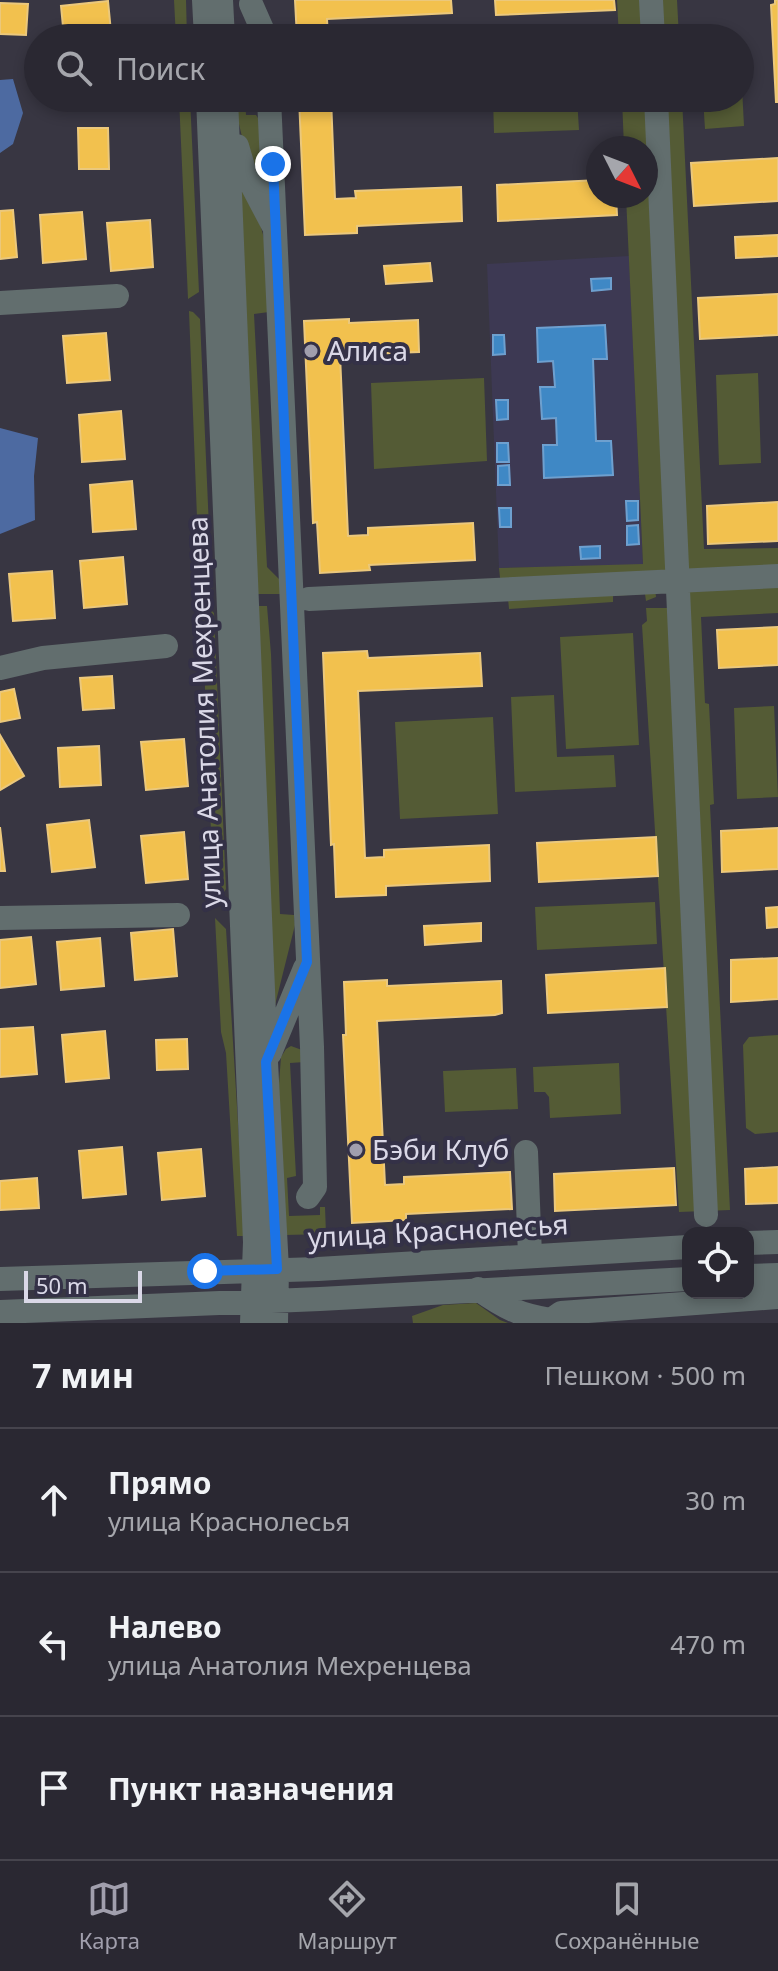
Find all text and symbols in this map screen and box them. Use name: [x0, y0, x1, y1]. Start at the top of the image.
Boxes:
search box: [24, 24, 754, 112]
icon: search: [52, 46, 96, 90]
text: Поиск: [116, 48, 205, 89]
north arrow: [586, 136, 658, 208]
route end: [255, 146, 291, 182]
place label: Алиса: [327, 331, 408, 369]
marker: Алиса: [302, 342, 320, 360]
street label: улица Анатолия Мехренцева: [177, 516, 229, 908]
place label: Бэби Клуб: [372, 1130, 509, 1168]
marker: Бэби Клуб: [347, 1141, 365, 1159]
street label: улица Краснолесья: [307, 1204, 569, 1256]
map controls: [682, 1227, 754, 1299]
button: locate: [682, 1227, 754, 1299]
route start: [187, 1253, 223, 1289]
scale bar: [24, 1267, 142, 1303]
text: 50 m: [36, 1270, 87, 1300]
text: 7 мин: [32, 1352, 134, 1398]
text: Пешком · 500 m: [544, 1357, 746, 1393]
text: Прямо: [108, 1462, 212, 1503]
icon: ahead: [32, 1478, 76, 1522]
text: 30 m: [685, 1482, 746, 1518]
text: улица Краснолесья: [108, 1503, 350, 1539]
text: Налево: [108, 1606, 222, 1647]
icon: left: [32, 1622, 76, 1666]
text: 470 m: [670, 1626, 746, 1662]
text: улица Анатолия Мехренцева: [108, 1647, 472, 1683]
icon: arrive: [32, 1766, 76, 1810]
text: Пункт назначения: [108, 1768, 394, 1809]
tab: Карта: [79, 1877, 140, 1955]
tab: Маршрут: [297, 1877, 397, 1955]
tab: Сохранённые: [554, 1877, 699, 1955]

